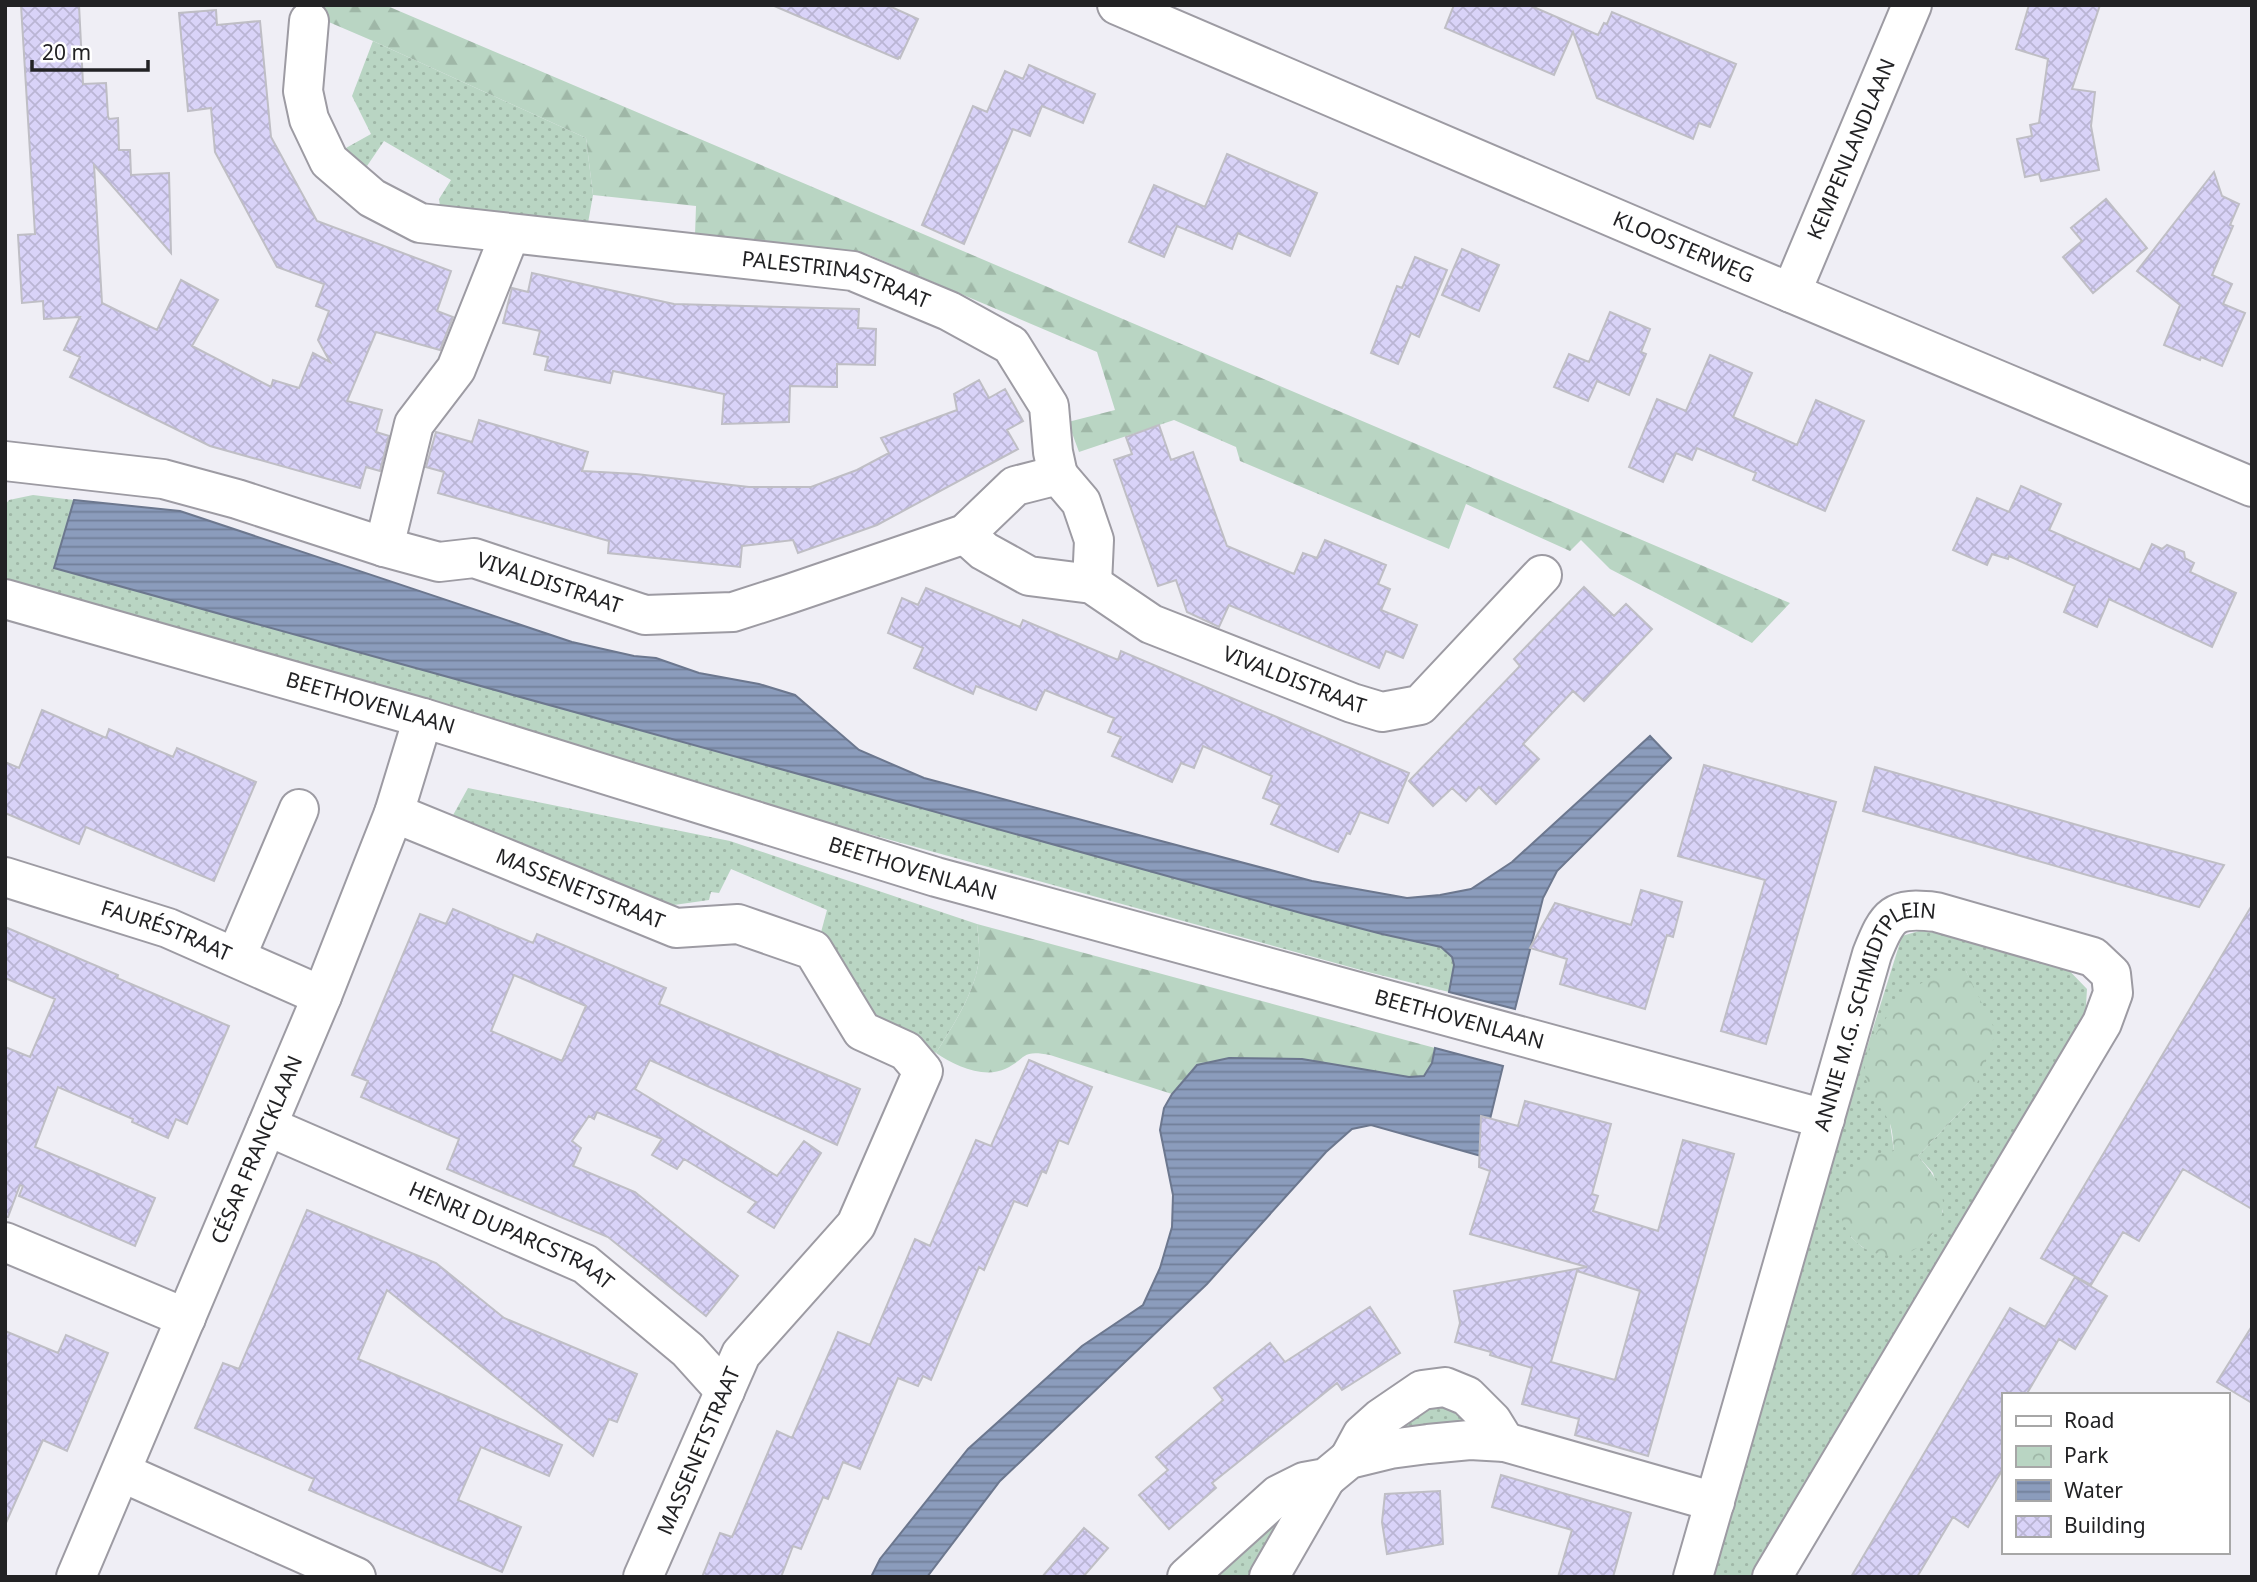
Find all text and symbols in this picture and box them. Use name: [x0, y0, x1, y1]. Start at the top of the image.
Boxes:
scale bar: [32, 28, 147, 72]
text: 20 m: [42, 38, 91, 66]
street label: KEMPENLANDLAAN: [1800, 54, 1901, 244]
street label: KLOOSTERWEG: [1609, 204, 1759, 289]
street label: PALESTRINASTRAAT: [740, 244, 935, 315]
street label: VIVALDISTRAAT: [473, 545, 626, 620]
street label: VIVALDISTRAAT: [1219, 639, 1370, 720]
street label: BEETHOVENLAAN: [283, 665, 459, 740]
street label: BEETHOVENLAAN: [825, 830, 1000, 906]
street label: MASSENETSTRAAT: [492, 841, 669, 935]
street label: FAURÉSTRAAT: [98, 893, 236, 967]
street label: ANNIE M.G. SCHMIDTPLEIN: [1807, 896, 1937, 1134]
street label: BEETHOVENLAAN: [1372, 982, 1547, 1055]
street label: CÉSAR FRANCKLAAN: [204, 1051, 308, 1248]
street label: HENRI DUPARCSTRAAT: [405, 1174, 621, 1296]
street label: MASSENETSTRAAT: [650, 1362, 746, 1539]
legend: [2002, 1393, 2229, 1554]
text: Road: [2064, 1406, 2114, 1434]
text: Park: [2064, 1441, 2109, 1469]
text: Water: [2064, 1476, 2123, 1504]
text: Building: [2064, 1511, 2146, 1539]

